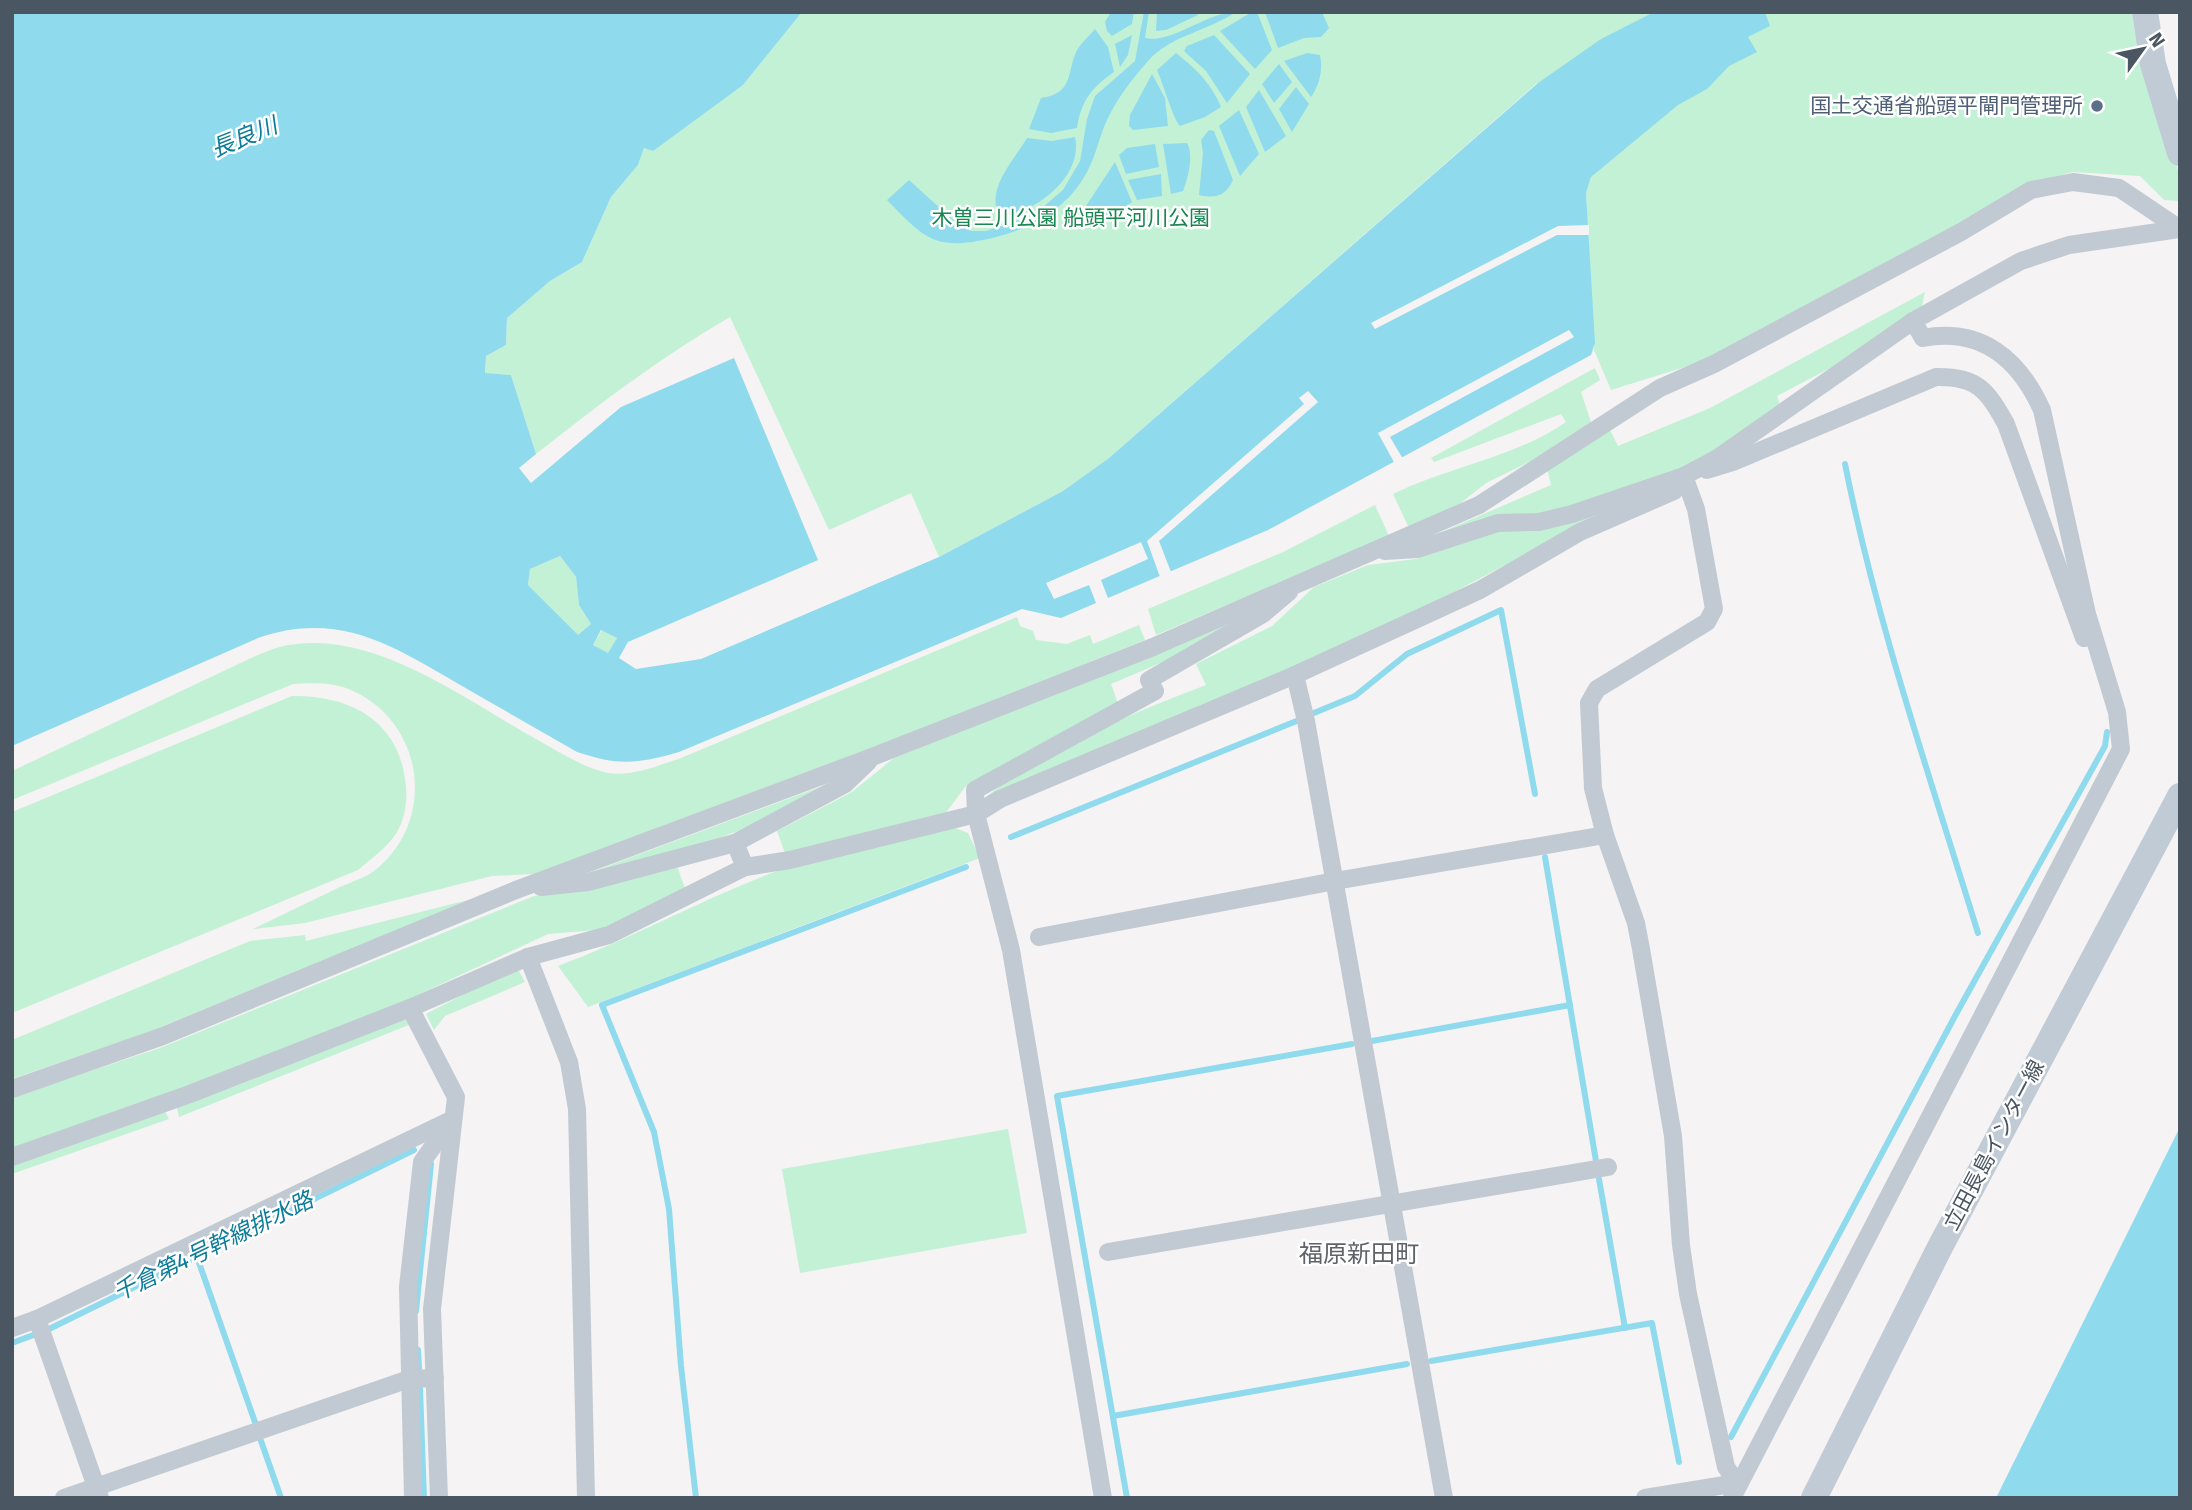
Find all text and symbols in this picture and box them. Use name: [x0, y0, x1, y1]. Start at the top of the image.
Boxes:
north arrow: [2108, 14, 2178, 84]
text: N: [2144, 28, 2170, 52]
place label: 国土交通省船頭平閘門管理所: [1810, 93, 2083, 119]
marker: 国土交通省船頭平閘門管理所: [2089, 98, 2105, 114]
water label: 長良川: [207, 110, 284, 163]
park label: 木曽三川公園 船頭平河川公園: [932, 205, 1210, 231]
street label: 立田長島インター線: [1938, 1055, 2050, 1235]
water label: 千倉第4号幹線排水路: [108, 1185, 319, 1307]
district label: 福原新田町: [1299, 1240, 1419, 1268]

